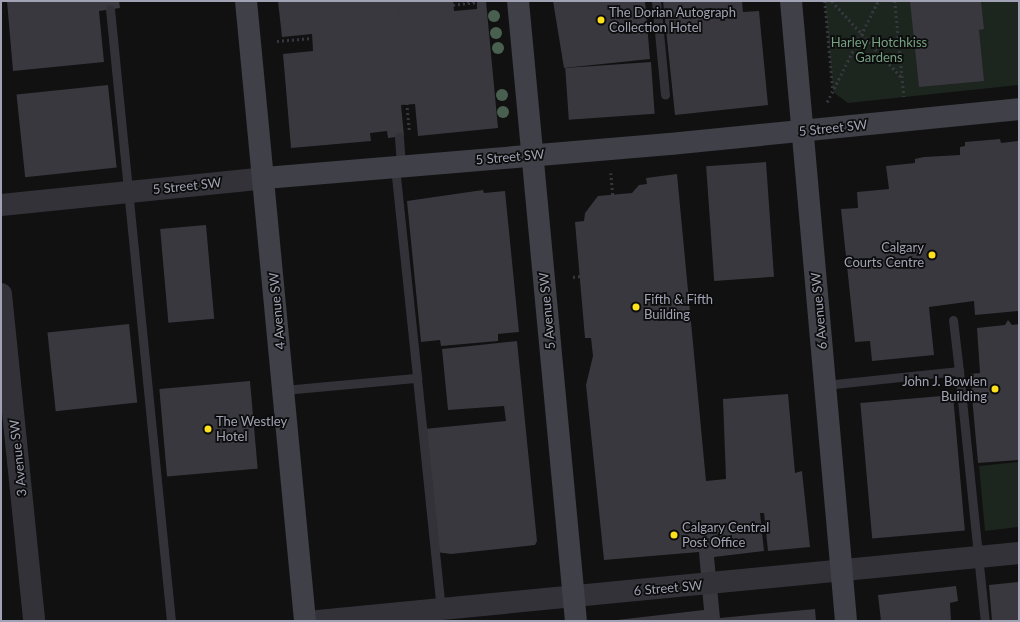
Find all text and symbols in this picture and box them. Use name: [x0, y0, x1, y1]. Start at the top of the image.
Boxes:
place label: The Dorian Autograph Collection Hotel: [609, 5, 736, 36]
marker: The Dorian Autograph Collection Hotel: [596, 15, 606, 25]
park label: Harley Hotchkiss Gardens: [831, 35, 927, 66]
street label: 5 Street SW: [798, 117, 868, 139]
street label: 5 Street SW: [475, 146, 545, 168]
street label: 5 Street SW: [152, 175, 222, 197]
place label: Calgary Courts Centre: [844, 240, 924, 271]
marker: Calgary Courts Centre: [927, 250, 937, 260]
street label: 4 Avenue SW: [266, 272, 288, 350]
street label: 5 Avenue SW: [536, 272, 558, 350]
street label: 6 Avenue SW: [808, 272, 830, 350]
place label: Fifth & Fifth Building: [644, 292, 713, 323]
marker: Fifth & Fifth Building: [631, 302, 641, 312]
place label: John J. Bowlen Building: [902, 374, 987, 405]
marker: John J. Bowlen Building: [990, 384, 1000, 394]
place label: The Westley Hotel: [216, 414, 287, 445]
street label: 3 Avenue SW: [6, 419, 30, 497]
marker: The Westley Hotel: [203, 424, 213, 434]
place label: Calgary Central Post Office: [682, 520, 770, 551]
marker: Calgary Central Post Office: [669, 530, 679, 540]
street label: 6 Street SW: [633, 577, 703, 599]

